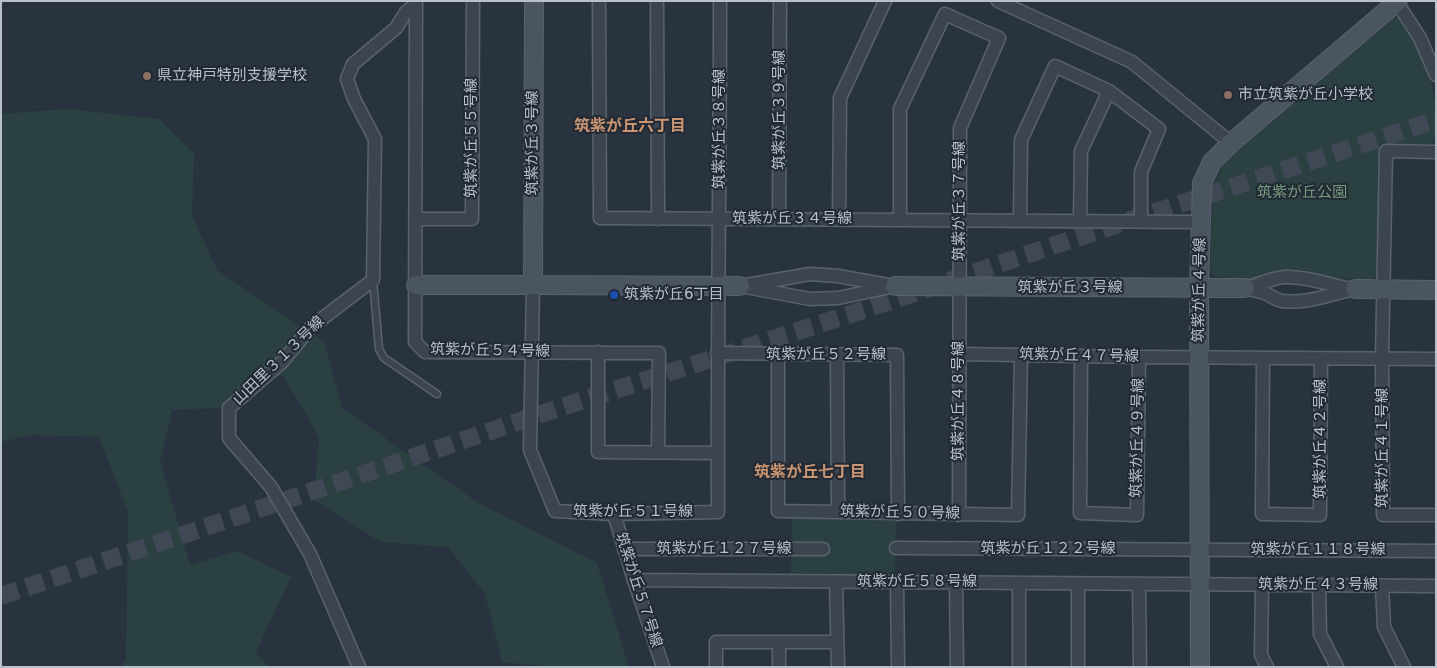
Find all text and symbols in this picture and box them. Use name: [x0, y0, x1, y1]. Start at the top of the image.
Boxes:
street label: 筑紫が丘３９号線: [771, 50, 789, 170]
place label: 県立神戸特別支援学校: [157, 67, 307, 85]
street label: 筑紫が丘３８号線: [711, 69, 729, 189]
marker: 県立神戸特別支援学校: [141, 70, 153, 82]
street label: 筑紫が丘５５号線: [463, 78, 481, 198]
place label: 市立筑紫が丘小学校: [1238, 86, 1373, 104]
marker: 市立筑紫が丘小学校: [1222, 89, 1234, 101]
street label: 筑紫が丘３号線: [524, 91, 542, 195]
district label: 筑紫が丘六丁目: [574, 117, 686, 137]
street label: 筑紫が丘３７号線: [951, 141, 969, 261]
park label: 筑紫が丘公園: [1257, 184, 1347, 202]
street label: 筑紫が丘３４号線: [732, 210, 852, 228]
street label: 筑紫が丘４号線: [1190, 237, 1210, 343]
street label: 筑紫が丘３号線: [1018, 279, 1122, 297]
place label: 筑紫が丘6丁目: [624, 286, 724, 304]
marker: 筑紫が丘6丁目: [608, 289, 620, 301]
street label: 山田里３１３号線: [230, 313, 328, 409]
street label: 筑紫が丘５４号線: [430, 341, 550, 361]
street label: 筑紫が丘４８号線: [950, 341, 968, 461]
street label: 筑紫が丘５２号線: [766, 346, 886, 364]
street label: 筑紫が丘４７号線: [1019, 346, 1139, 366]
street label: 筑紫が丘４９号線: [1128, 378, 1148, 498]
street label: 筑紫が丘４２号線: [1312, 379, 1330, 499]
street label: 筑紫が丘４１号線: [1374, 388, 1392, 508]
district label: 筑紫が丘七丁目: [754, 463, 866, 483]
street label: 筑紫が丘５１号線: [573, 503, 693, 521]
street label: 筑紫が丘５０号線: [840, 503, 960, 523]
street label: 筑紫が丘５７号線: [611, 530, 665, 650]
street label: 筑紫が丘１２７号線: [657, 540, 791, 558]
street label: 筑紫が丘１２２号線: [981, 540, 1115, 558]
street label: 筑紫が丘１１８号線: [1251, 541, 1385, 559]
street label: 筑紫が丘５８号線: [857, 573, 977, 591]
street label: 筑紫が丘４３号線: [1258, 576, 1378, 594]

